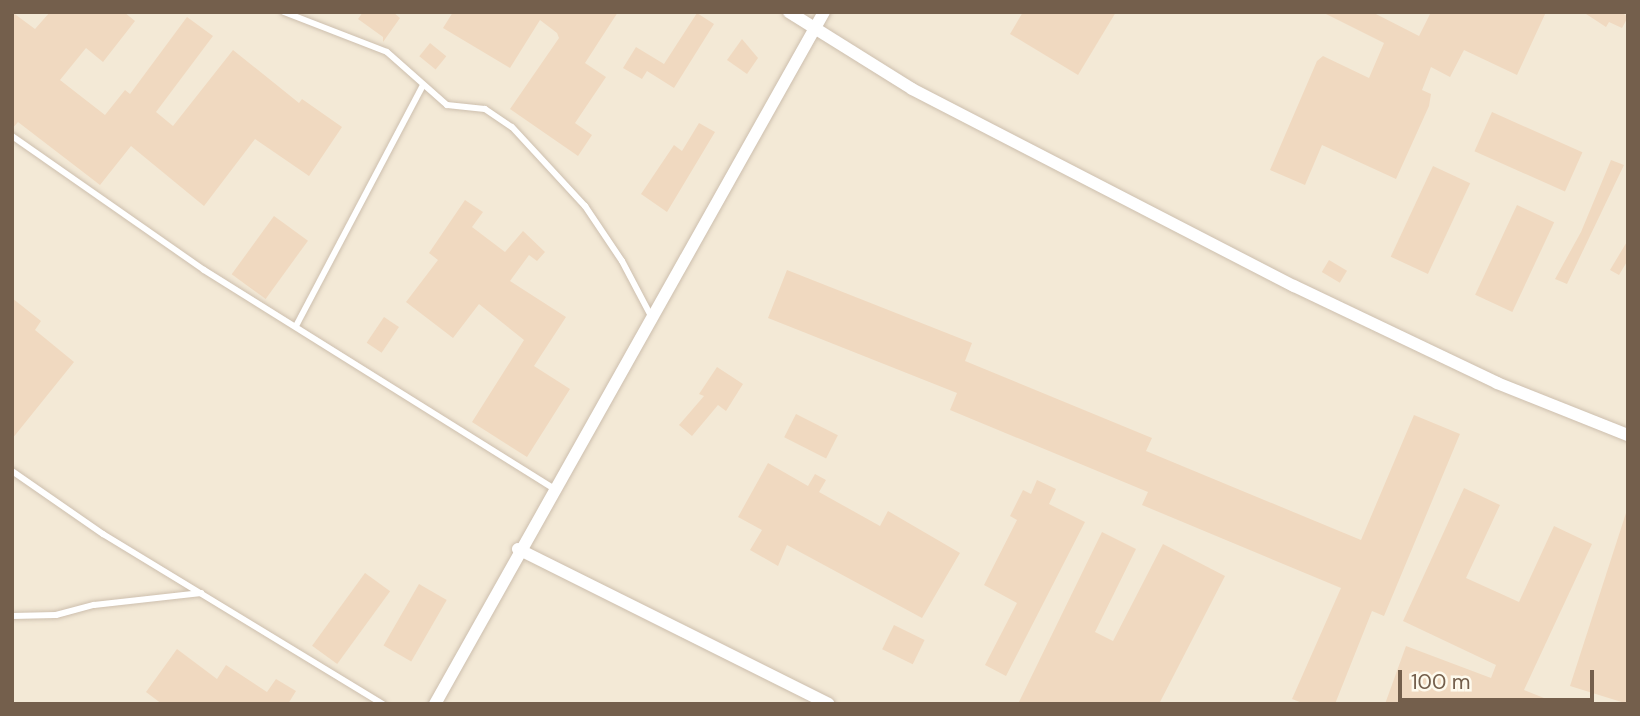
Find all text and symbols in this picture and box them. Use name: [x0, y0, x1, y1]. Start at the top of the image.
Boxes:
scale bar: [1402, 656, 1598, 700]
text: 100 m: [1411, 668, 1471, 696]

